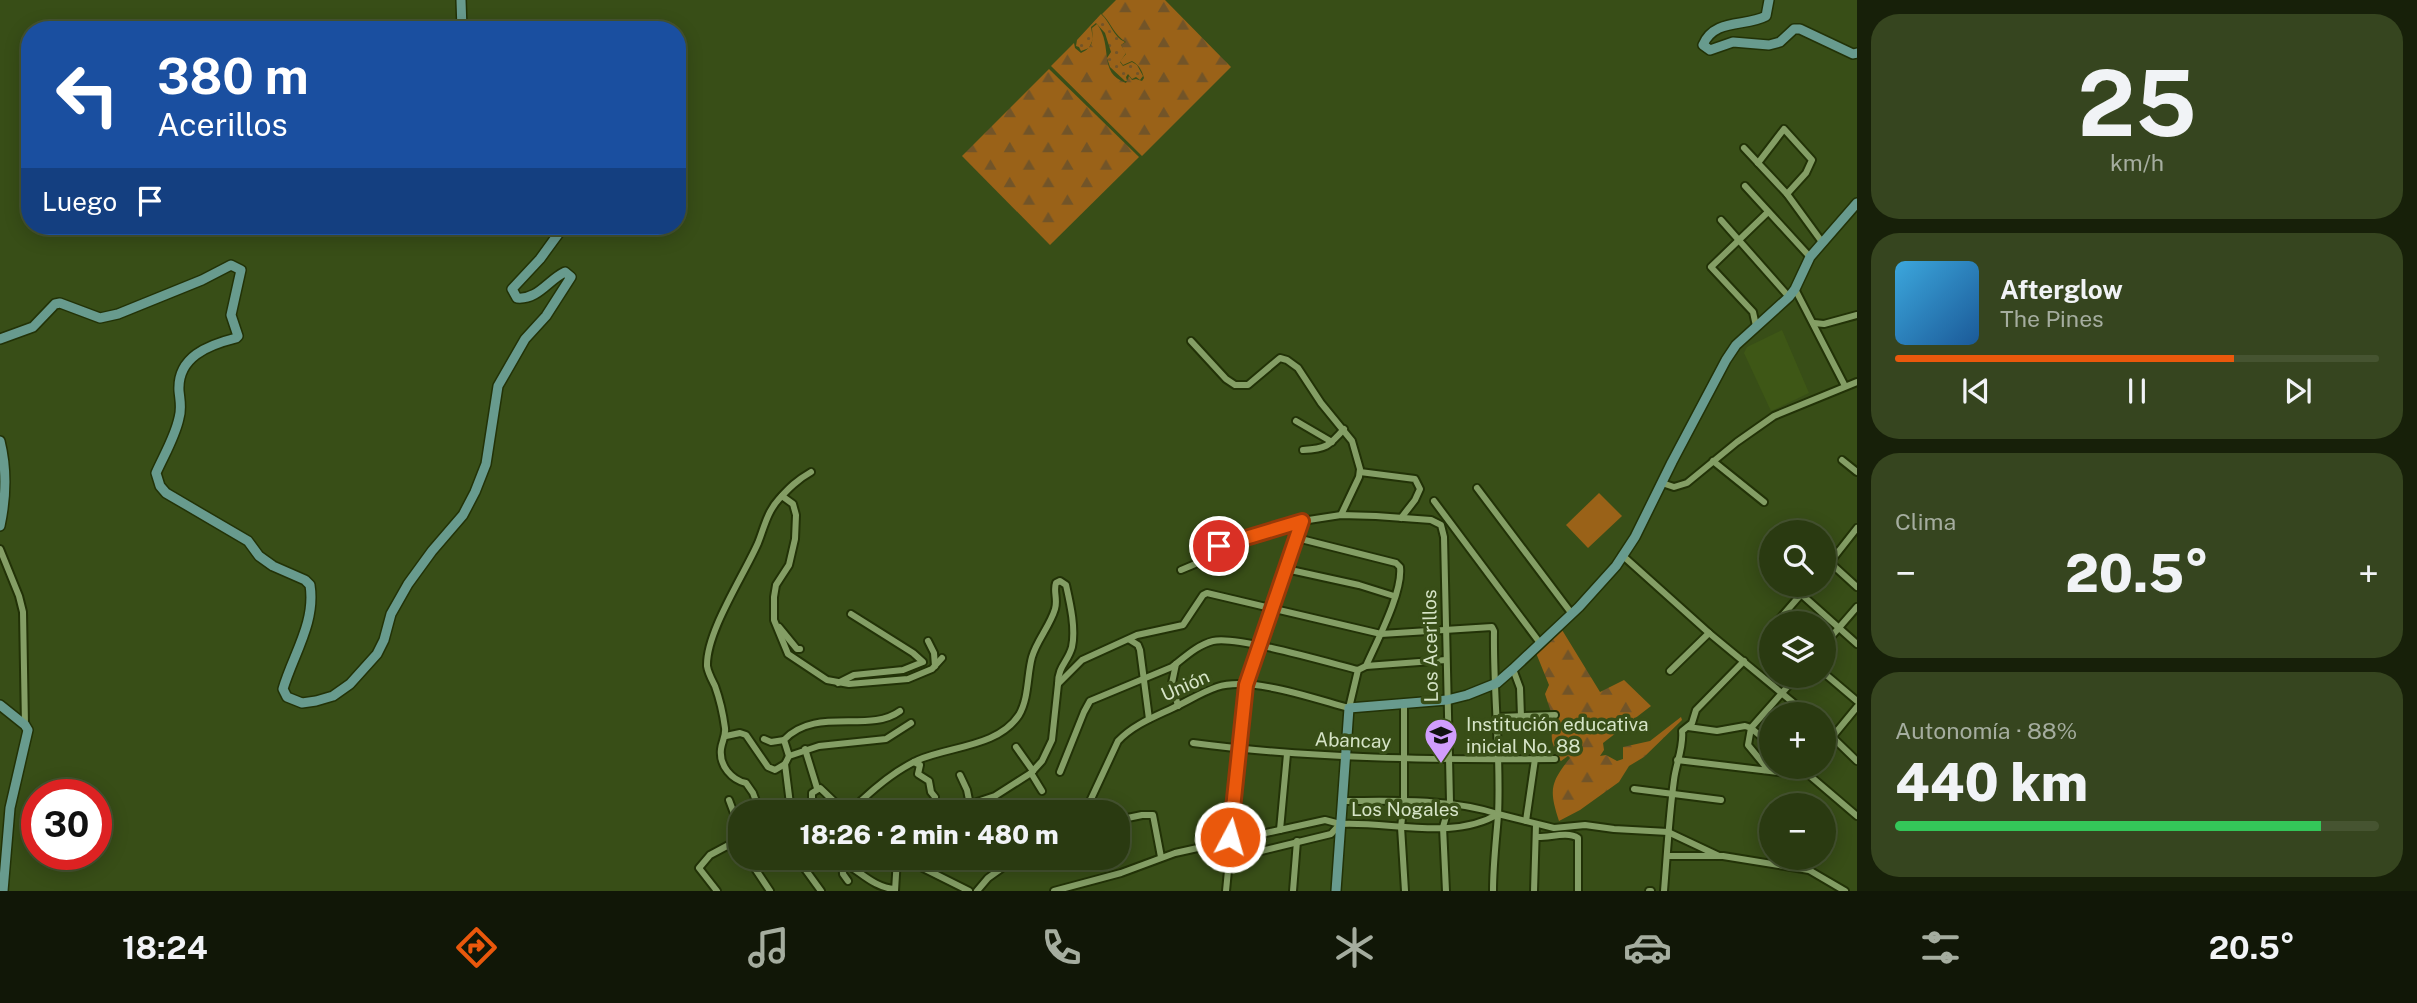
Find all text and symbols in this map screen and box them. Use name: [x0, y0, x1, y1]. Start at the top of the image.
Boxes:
text: 380 m: [157, 47, 309, 105]
icon: left: [42, 49, 133, 140]
text: 25: [2077, 50, 2197, 156]
text: Acerillos: [157, 106, 288, 143]
text: km/h: [2110, 149, 2164, 176]
icon: arrive: [131, 182, 169, 220]
text: Luego: [42, 186, 117, 217]
text: Afterglow: [2000, 274, 2123, 305]
text: The Pines: [2000, 305, 2104, 332]
icon: previous: [1957, 372, 1995, 410]
icon: pause: [2118, 372, 2156, 410]
icon: next: [2279, 372, 2317, 410]
text: Clima: [1895, 508, 1956, 535]
pin: [1189, 516, 1249, 576]
map controls: [1759, 520, 1836, 870]
button: search: [1759, 520, 1836, 597]
icon: arrive: [1200, 527, 1238, 565]
text: 20.5°: [2065, 543, 2209, 604]
text: −: [1895, 551, 1916, 596]
text: +: [2358, 551, 2379, 596]
street label: Los Acerillos: [1418, 589, 1442, 703]
button: layers: [1759, 611, 1836, 688]
street label: Unión: [1157, 665, 1213, 705]
button: +: [1759, 702, 1836, 779]
place label: Institución educativa inicial No. 88: [1466, 713, 1648, 757]
school or university icon: Institución educativa inicial No. 88: [1422, 716, 1460, 765]
text: Autonomía · 88%: [1895, 717, 2077, 744]
street label: Abancay: [1314, 728, 1392, 752]
text: 440 km: [1895, 752, 2088, 813]
speed limit sign: 30: [21, 779, 112, 870]
button: −: [1759, 793, 1836, 870]
street label: Los Nogales: [1351, 798, 1459, 820]
position arrow: [1193, 800, 1267, 874]
text: 18:26 · 2 min · 480 m: [799, 819, 1059, 850]
icon: directions: [452, 923, 501, 972]
icon: music: [744, 923, 793, 972]
icon: phone: [1037, 923, 1086, 972]
icon: climate: [1330, 923, 1379, 972]
icon: car: [1623, 923, 1672, 972]
icon: filters: [1916, 923, 1965, 972]
text: 18:24: [122, 929, 208, 966]
text: 20.5°: [2209, 929, 2295, 966]

